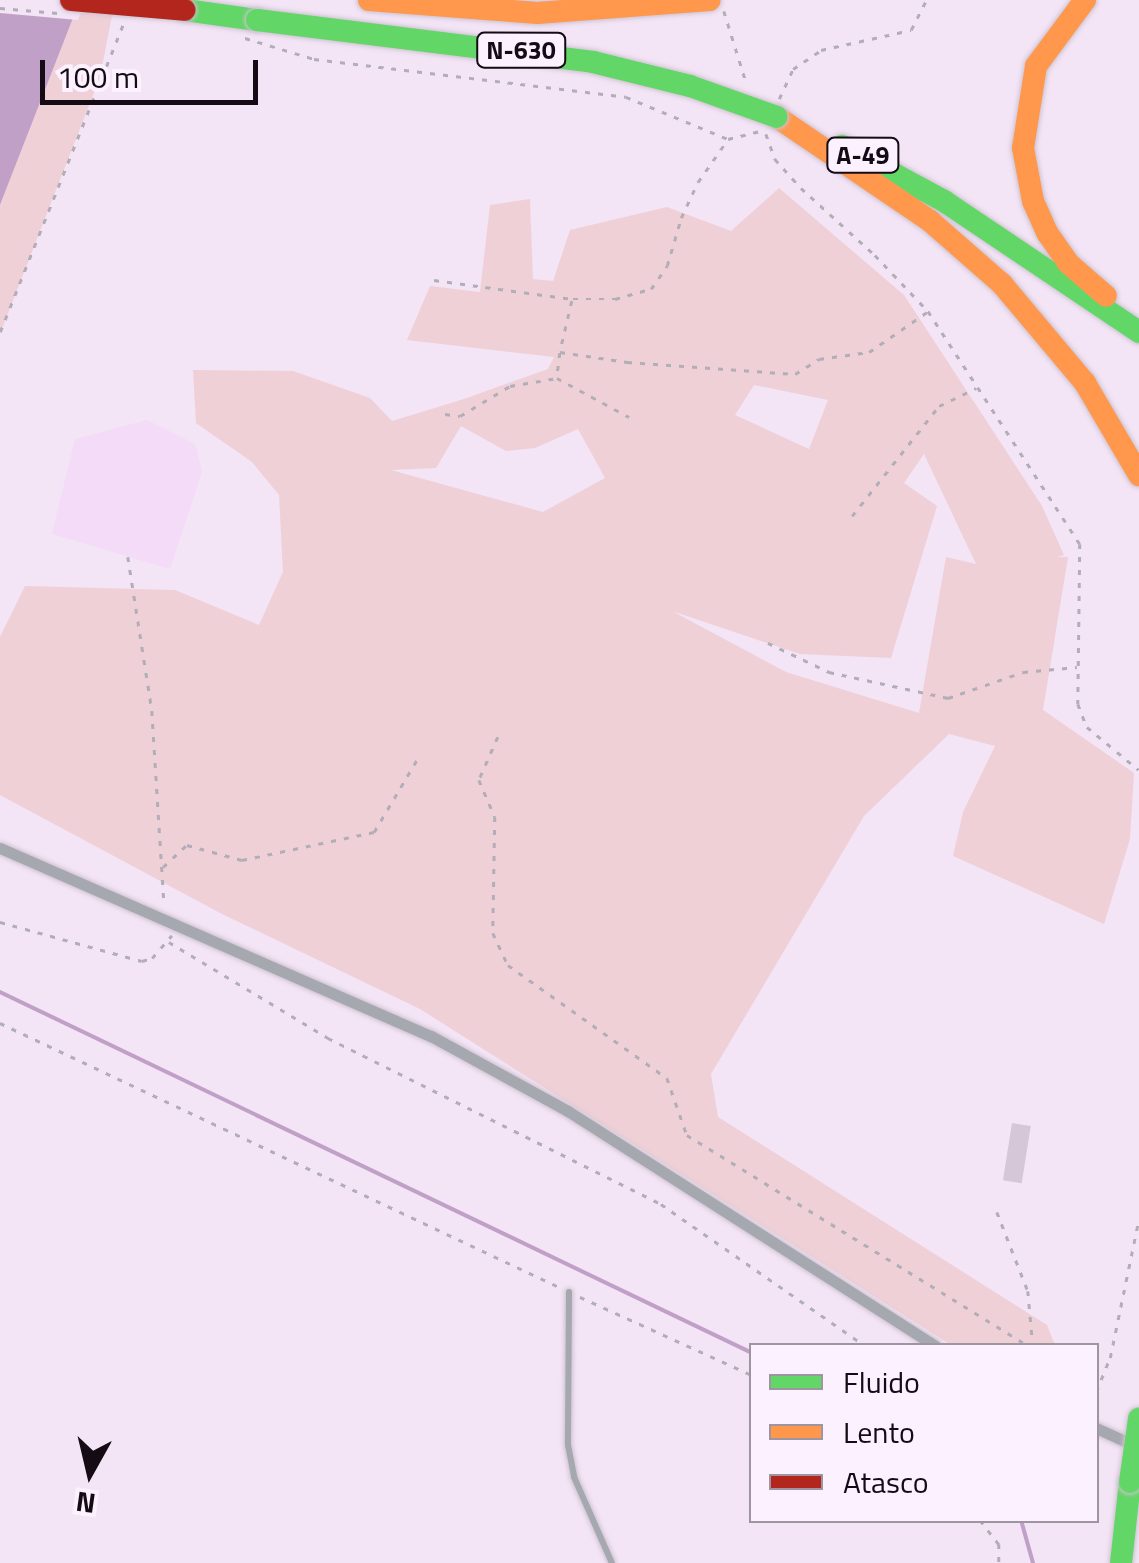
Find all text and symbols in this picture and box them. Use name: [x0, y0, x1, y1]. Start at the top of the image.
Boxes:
road number: N-630: [476, 30, 566, 70]
scale bar: [45, 40, 262, 102]
text: 100 m: [57, 54, 139, 100]
road number: A-49: [826, 135, 900, 175]
legend: [749, 1343, 1099, 1523]
text: Fluido: [843, 1359, 920, 1405]
text: Lento: [843, 1409, 915, 1455]
north arrow: [40, 1423, 140, 1523]
text: Atasco: [843, 1459, 929, 1505]
text: N: [73, 1481, 98, 1526]

